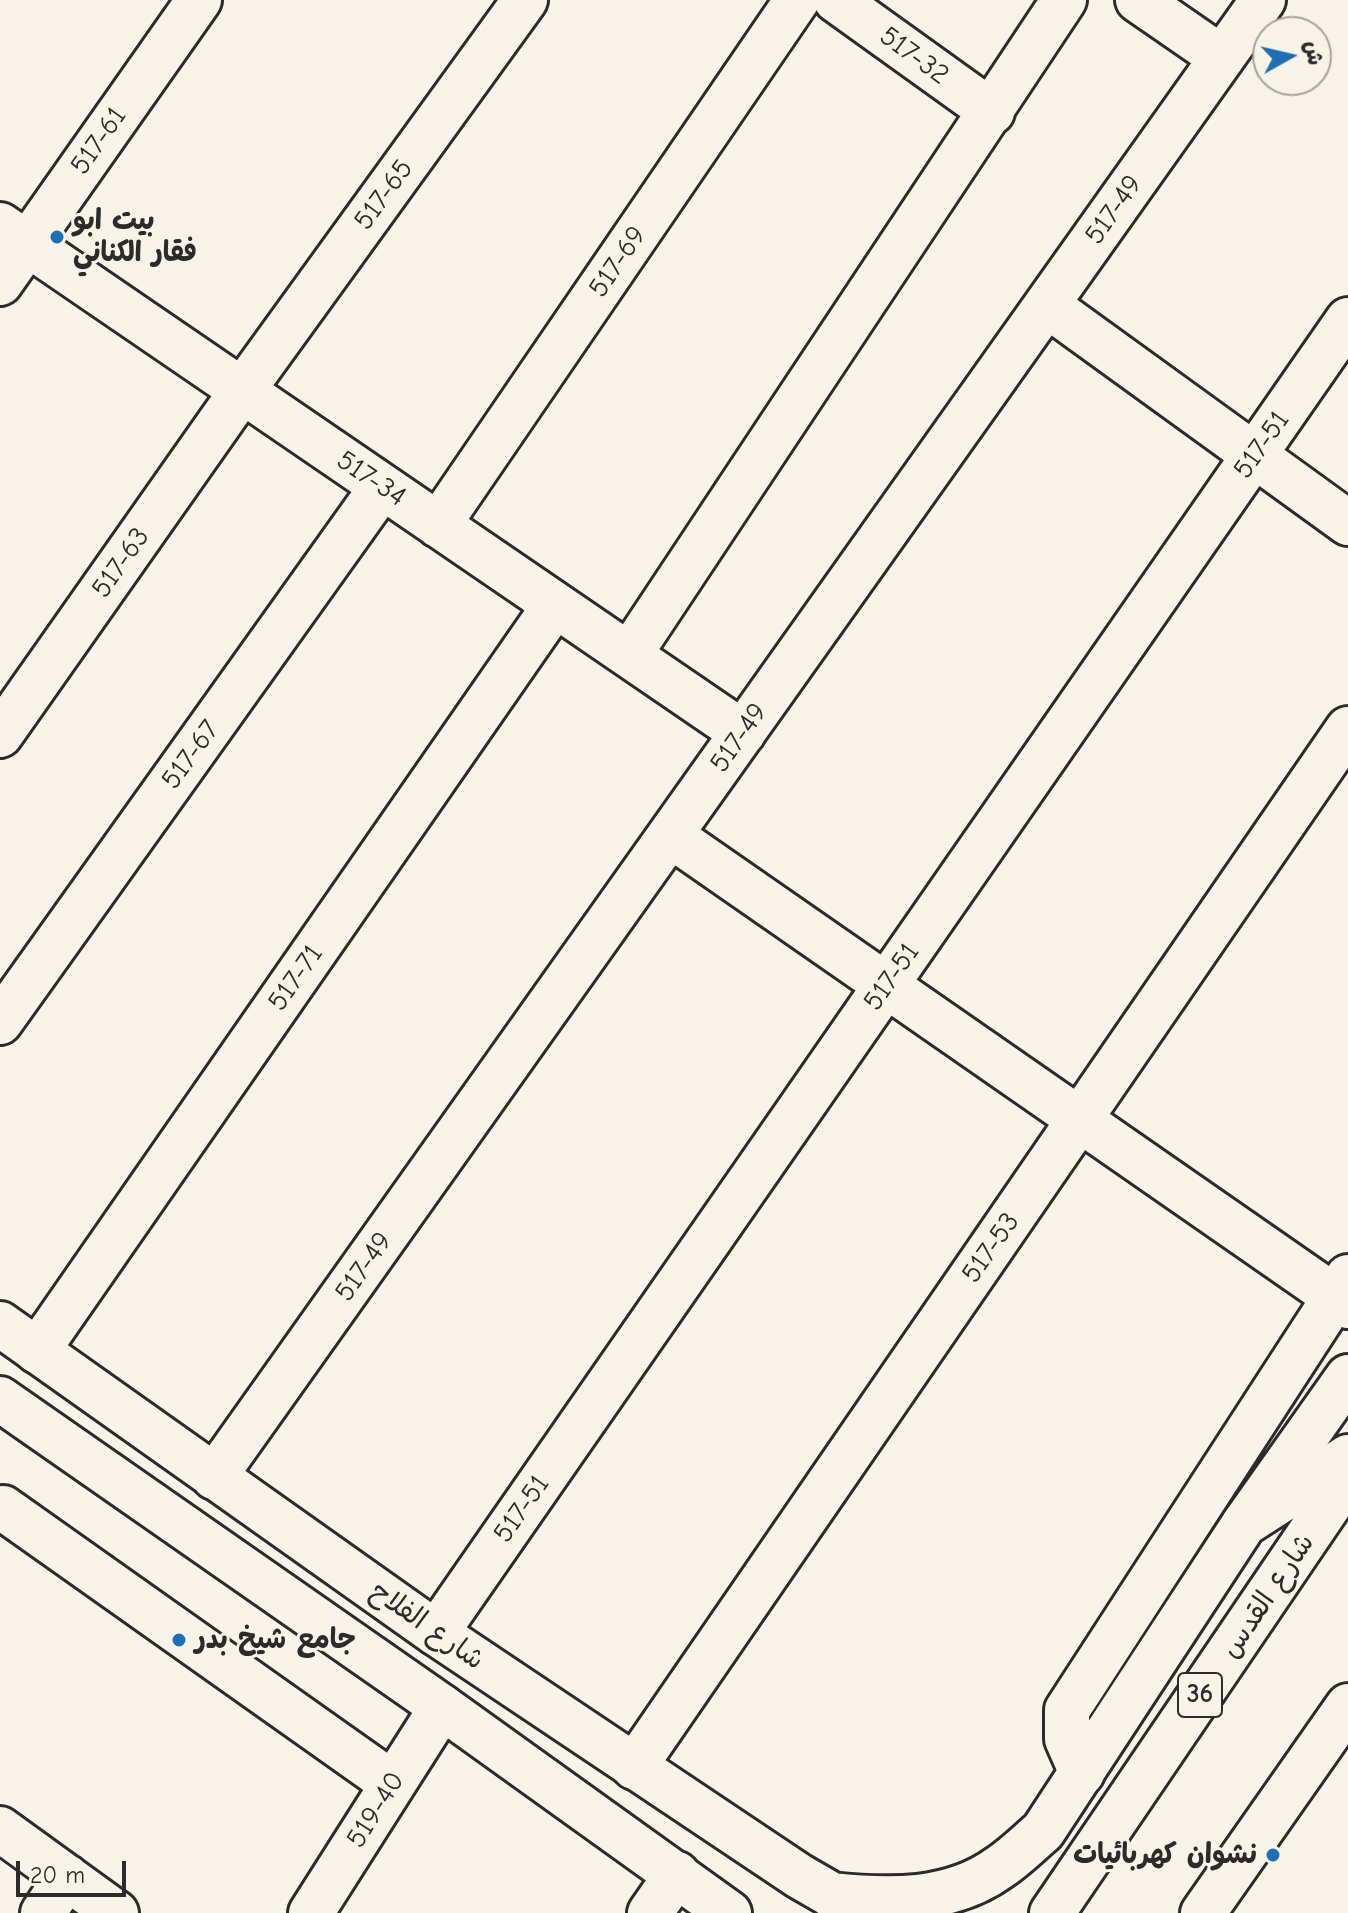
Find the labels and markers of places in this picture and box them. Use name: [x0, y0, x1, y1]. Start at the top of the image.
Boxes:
place label: بيت ابو فقار الكناني: [73, 204, 197, 270]
marker: بيت ابو فقار الكناني: [48, 228, 66, 246]
place label: جامع شيخ بدر: [195, 1623, 356, 1657]
marker: جامع شيخ بدر: [170, 1631, 188, 1649]
place label: نشوان كهربائيات: [1073, 1838, 1257, 1872]
marker: نشوان كهربائيات: [1264, 1846, 1282, 1864]

